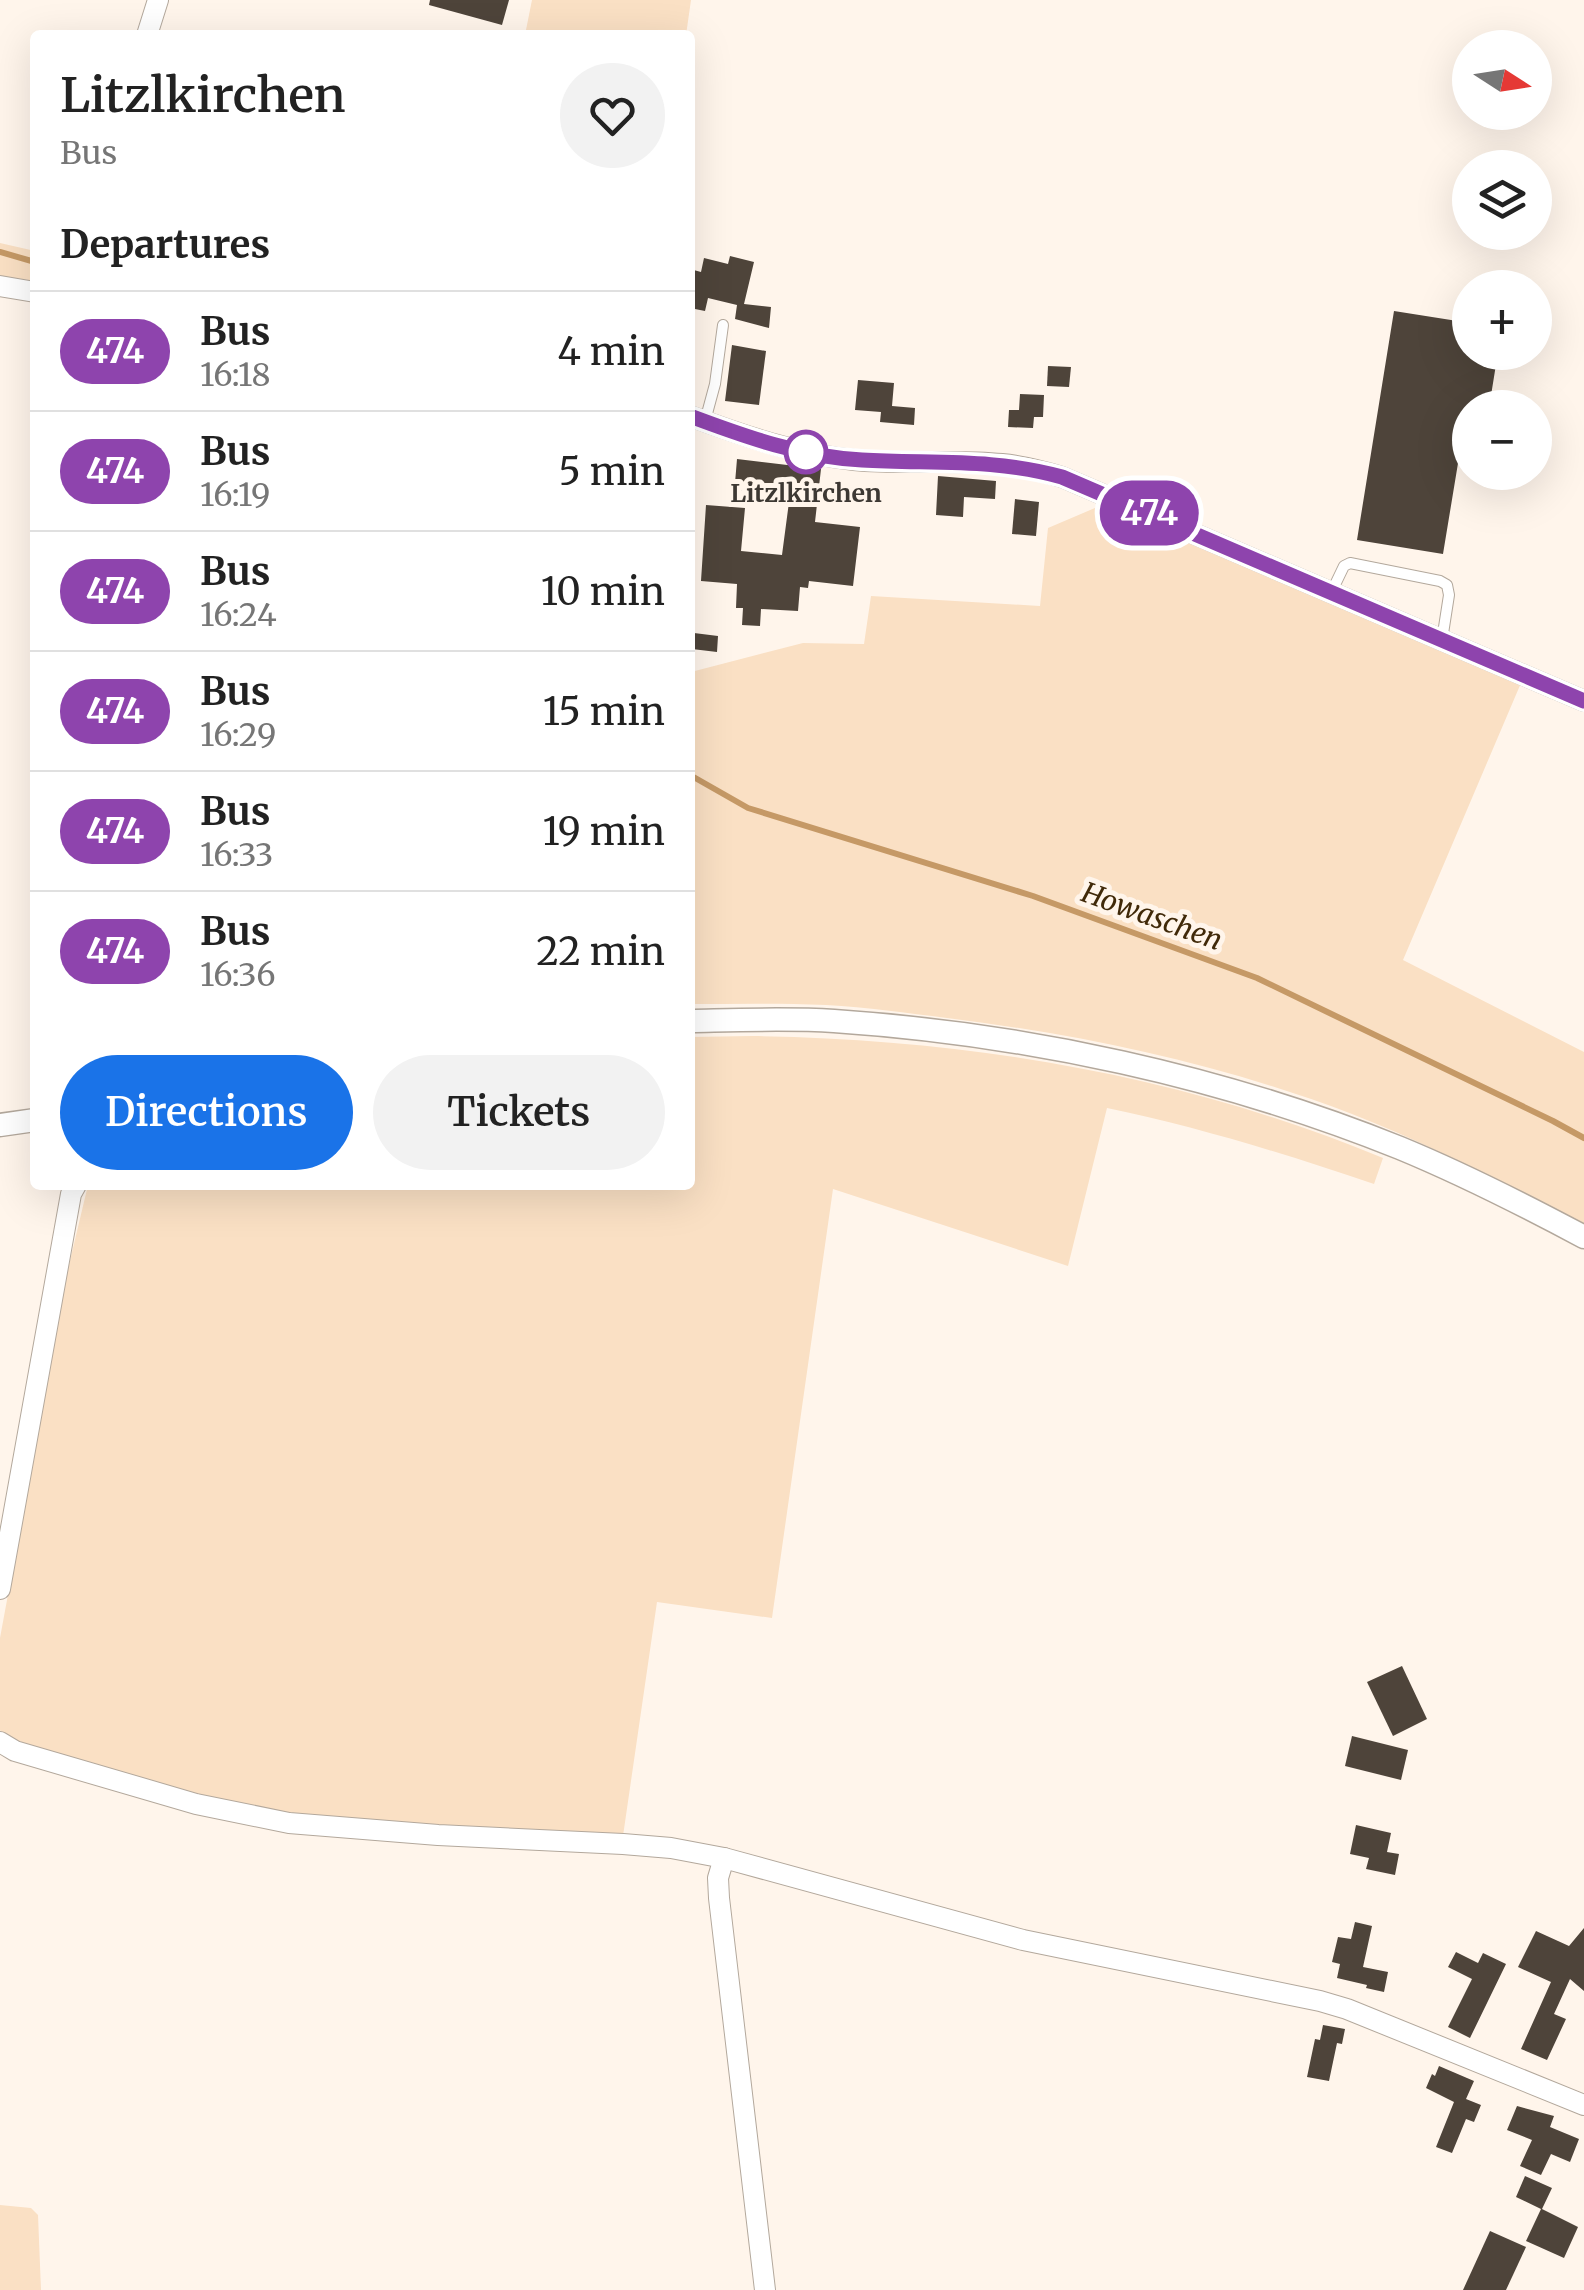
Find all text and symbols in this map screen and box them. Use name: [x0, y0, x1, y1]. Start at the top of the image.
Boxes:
north arrow: [1452, 30, 1552, 130]
map controls: [1452, 30, 1552, 490]
button: heart: [560, 63, 665, 168]
text: Litzlkirchen: [60, 65, 346, 125]
text: Bus: [60, 133, 117, 173]
button: layers: [1452, 150, 1552, 250]
text: Departures: [60, 221, 270, 268]
button: +: [1452, 270, 1552, 370]
text: Bus: [200, 308, 270, 355]
text: 4 min: [557, 328, 665, 375]
text: 474: [86, 329, 144, 373]
text: 16:18: [200, 355, 271, 395]
button: −: [1452, 390, 1552, 490]
text: Bus: [200, 428, 270, 475]
marker: Litzlkirchen: [785, 431, 827, 473]
text: 5 min: [559, 448, 665, 495]
text: 474: [86, 449, 144, 493]
text: 16:19: [200, 475, 270, 515]
place label: Litzlkirchen: [730, 477, 882, 509]
line badge: 474: [1092, 480, 1206, 546]
text: 474: [1120, 491, 1178, 535]
text: Bus: [200, 548, 270, 595]
text: 10 min: [541, 568, 665, 615]
text: 474: [86, 569, 144, 613]
text: 16:24: [200, 595, 277, 635]
text: Bus: [200, 668, 270, 715]
text: 15 min: [543, 688, 665, 735]
text: 474: [86, 689, 144, 733]
text: 16:29: [200, 715, 276, 755]
text: Bus: [200, 788, 270, 835]
text: 19 min: [542, 808, 665, 855]
text: 474: [86, 809, 144, 853]
text: 16:33: [200, 835, 273, 875]
water label: Howaschen: [1076, 874, 1227, 958]
text: Bus: [200, 908, 270, 955]
text: 22 min: [536, 928, 665, 975]
text: 474: [86, 929, 144, 973]
text: 16:36: [200, 955, 276, 995]
button: Directions: [60, 1055, 353, 1170]
button: Tickets: [373, 1055, 665, 1170]

